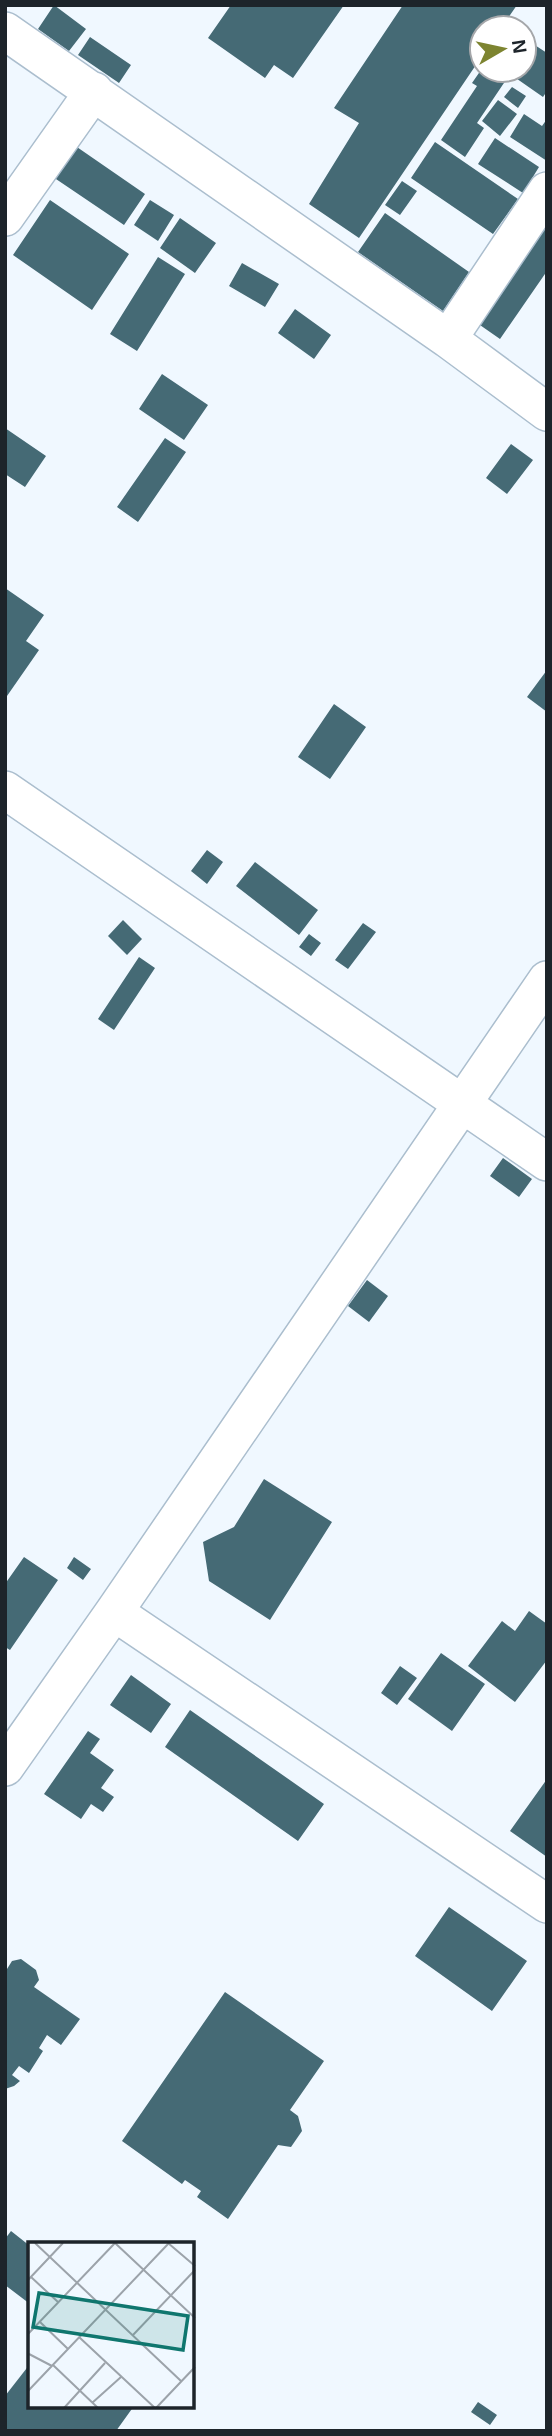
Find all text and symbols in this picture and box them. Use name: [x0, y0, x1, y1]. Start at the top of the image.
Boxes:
north arrow: [468, 14, 538, 84]
text: N: [508, 38, 531, 55]
inset map: [28, 2242, 194, 2408]

